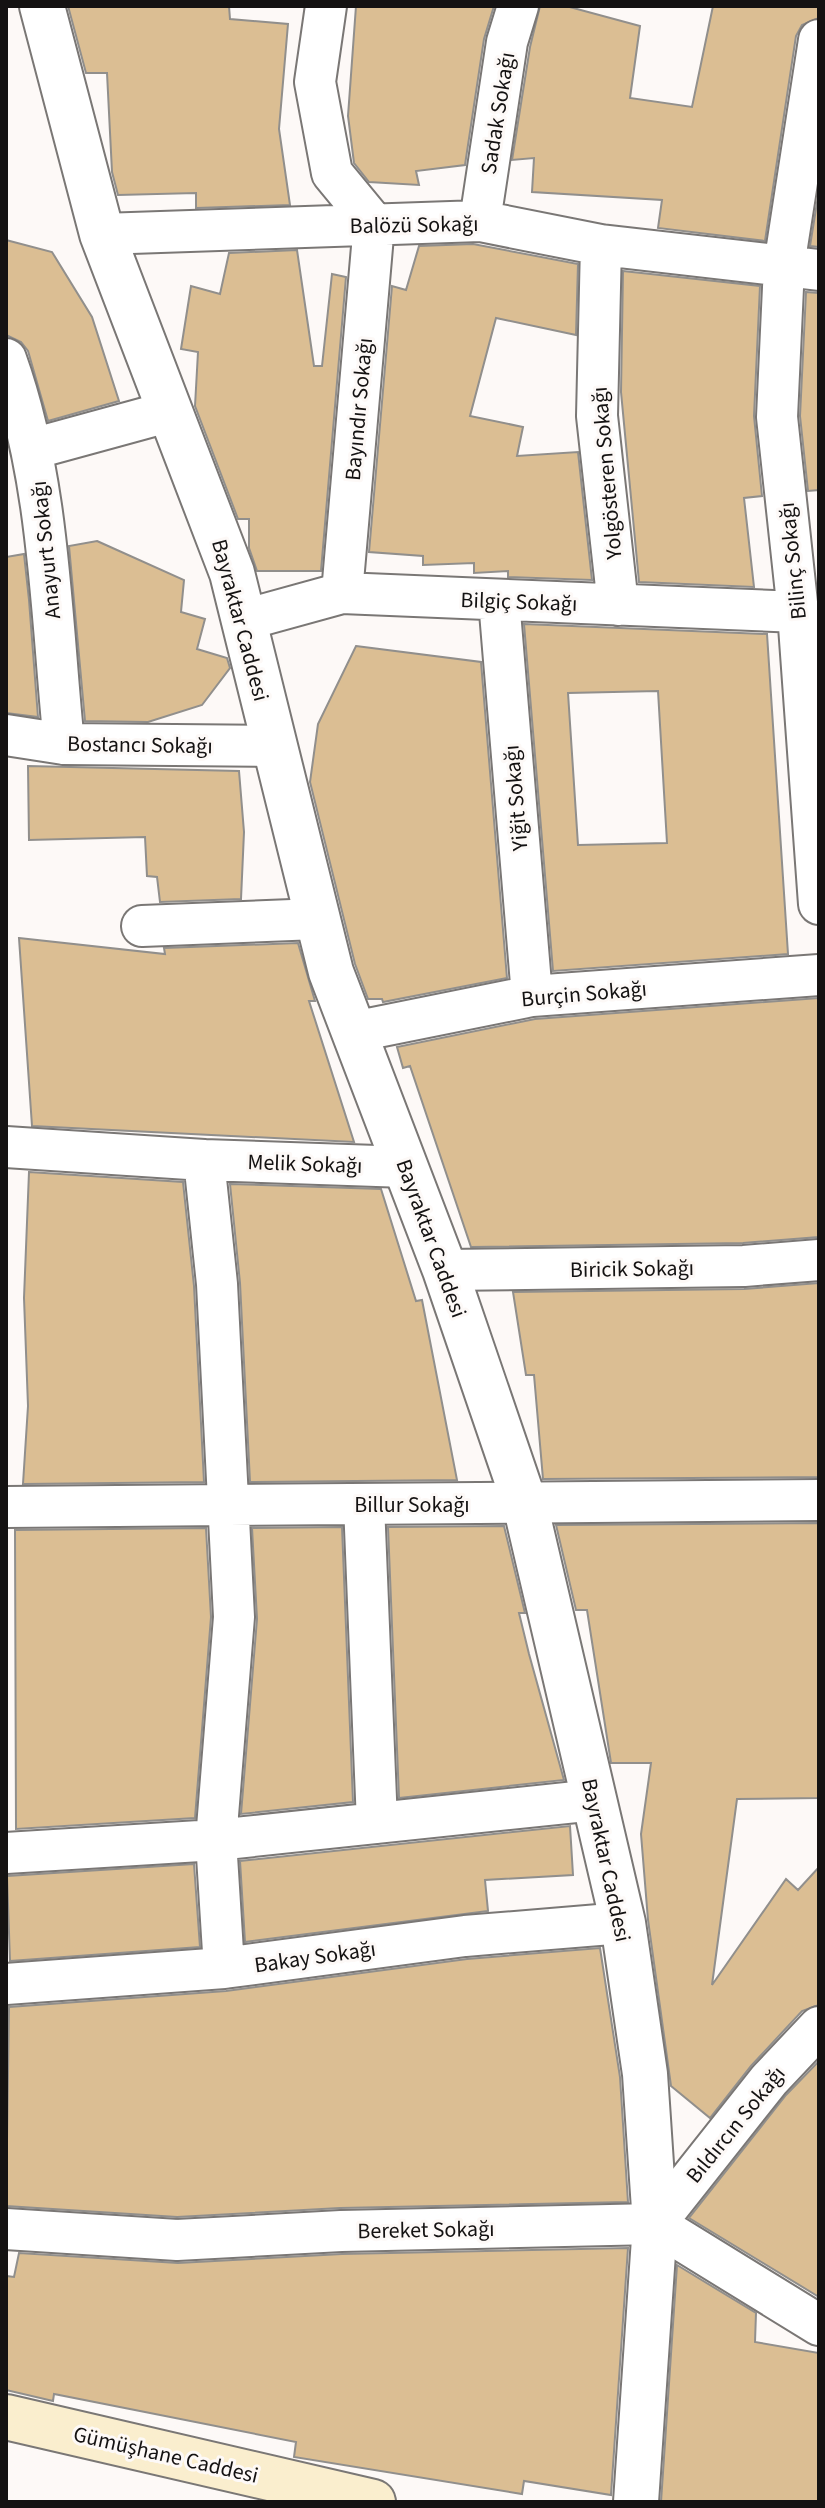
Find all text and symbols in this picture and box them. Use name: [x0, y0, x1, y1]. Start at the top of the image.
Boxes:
street label: Sadak Sokağı: [473, 50, 523, 177]
street label: Balözü Sokağı: [349, 208, 479, 242]
street label: Bayındır Sokağı: [337, 336, 381, 482]
street label: Yolgösteren Sokağı: [584, 385, 631, 562]
street label: Anayurt Sokağı: [23, 479, 69, 621]
street label: Bilinç Sokağı: [771, 501, 815, 621]
street label: Bayraktar Caddesi: [203, 536, 277, 705]
street label: Bilgiç Sokağı: [460, 584, 578, 620]
street label: Bostancı Sokağı: [67, 728, 213, 762]
street label: Yiğit Sokağı: [495, 744, 537, 853]
street label: Burçin Sokağı: [520, 973, 648, 1015]
street label: Melik Sokağı: [247, 1146, 363, 1182]
street label: Bayraktar Caddesi: [388, 1155, 475, 1322]
street label: Biricik Sokağı: [570, 1252, 694, 1286]
street label: Billur Sokağı: [354, 1489, 470, 1521]
street label: Bayraktar Caddesi: [573, 1775, 639, 1945]
street label: Bakay Sokağı: [252, 1933, 378, 1981]
street label: Bıldırcın Sokağı: [678, 2059, 793, 2190]
street label: Bereket Sokağı: [357, 2213, 495, 2247]
street label: Gümüşhane Caddesi: [70, 2418, 261, 2492]

